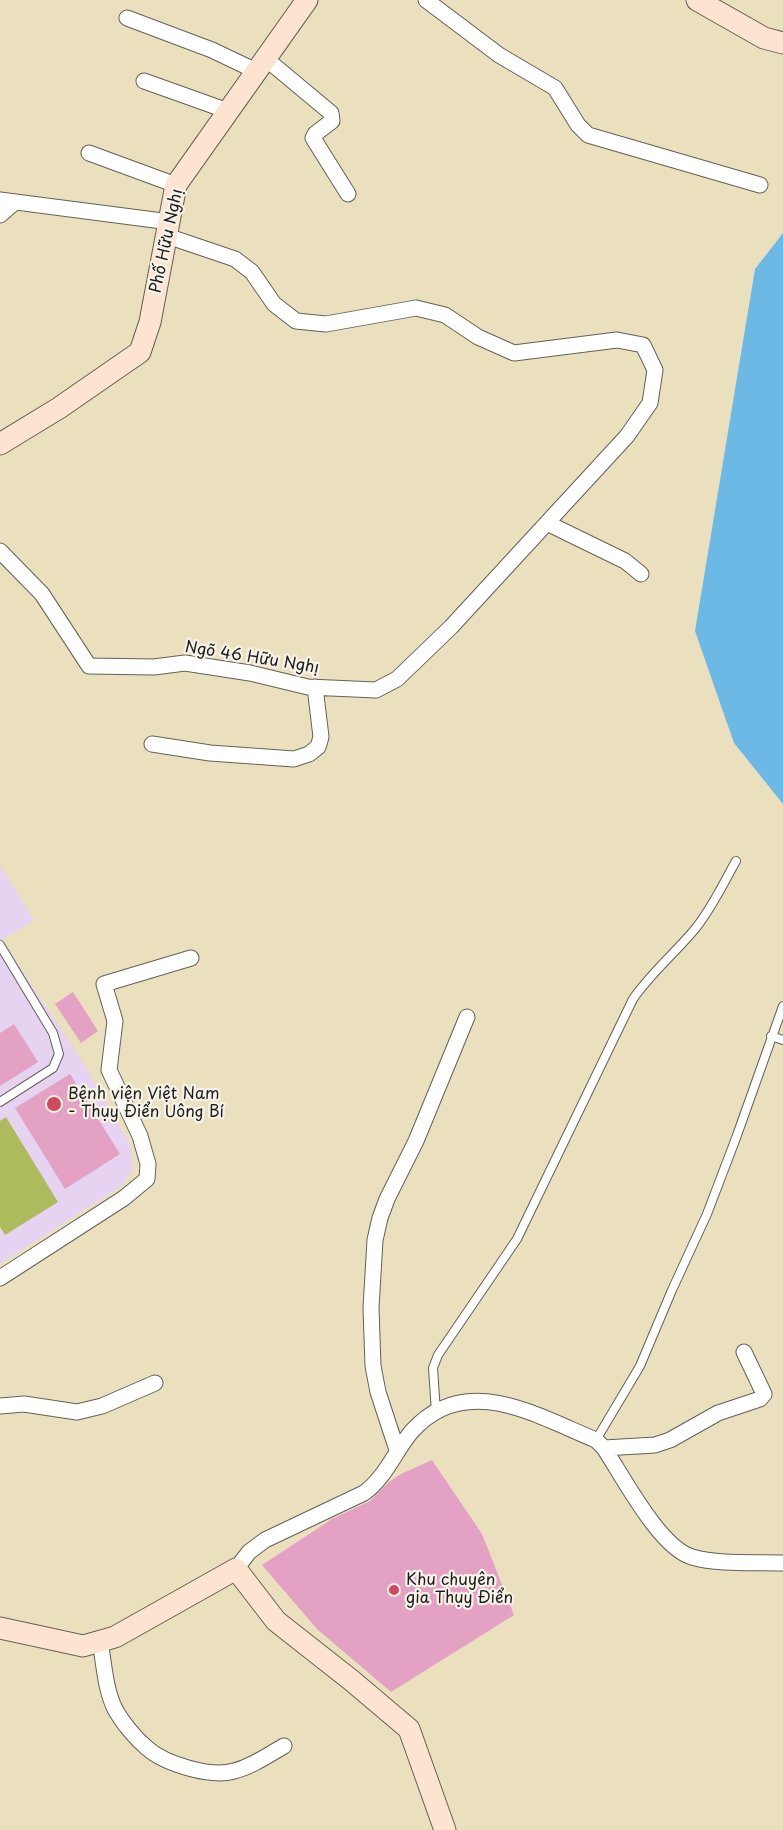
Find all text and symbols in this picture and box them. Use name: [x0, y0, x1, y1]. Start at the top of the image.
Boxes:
street label: Phố Hữu Nghị: [147, 187, 187, 295]
street label: Ngõ 46 Hữu Nghị: [183, 638, 321, 678]
place label: Bệnh viện Việt Nam - Thụy Điển Uông Bí: [68, 1085, 224, 1123]
marker: Bệnh viện Việt Nam - Thụy Điển Uông Bí: [45, 1095, 63, 1113]
place label: Khu chuyên gia Thụy Điển: [406, 1571, 513, 1609]
marker: Khu chuyên gia Thụy Điển: [387, 1583, 401, 1597]

